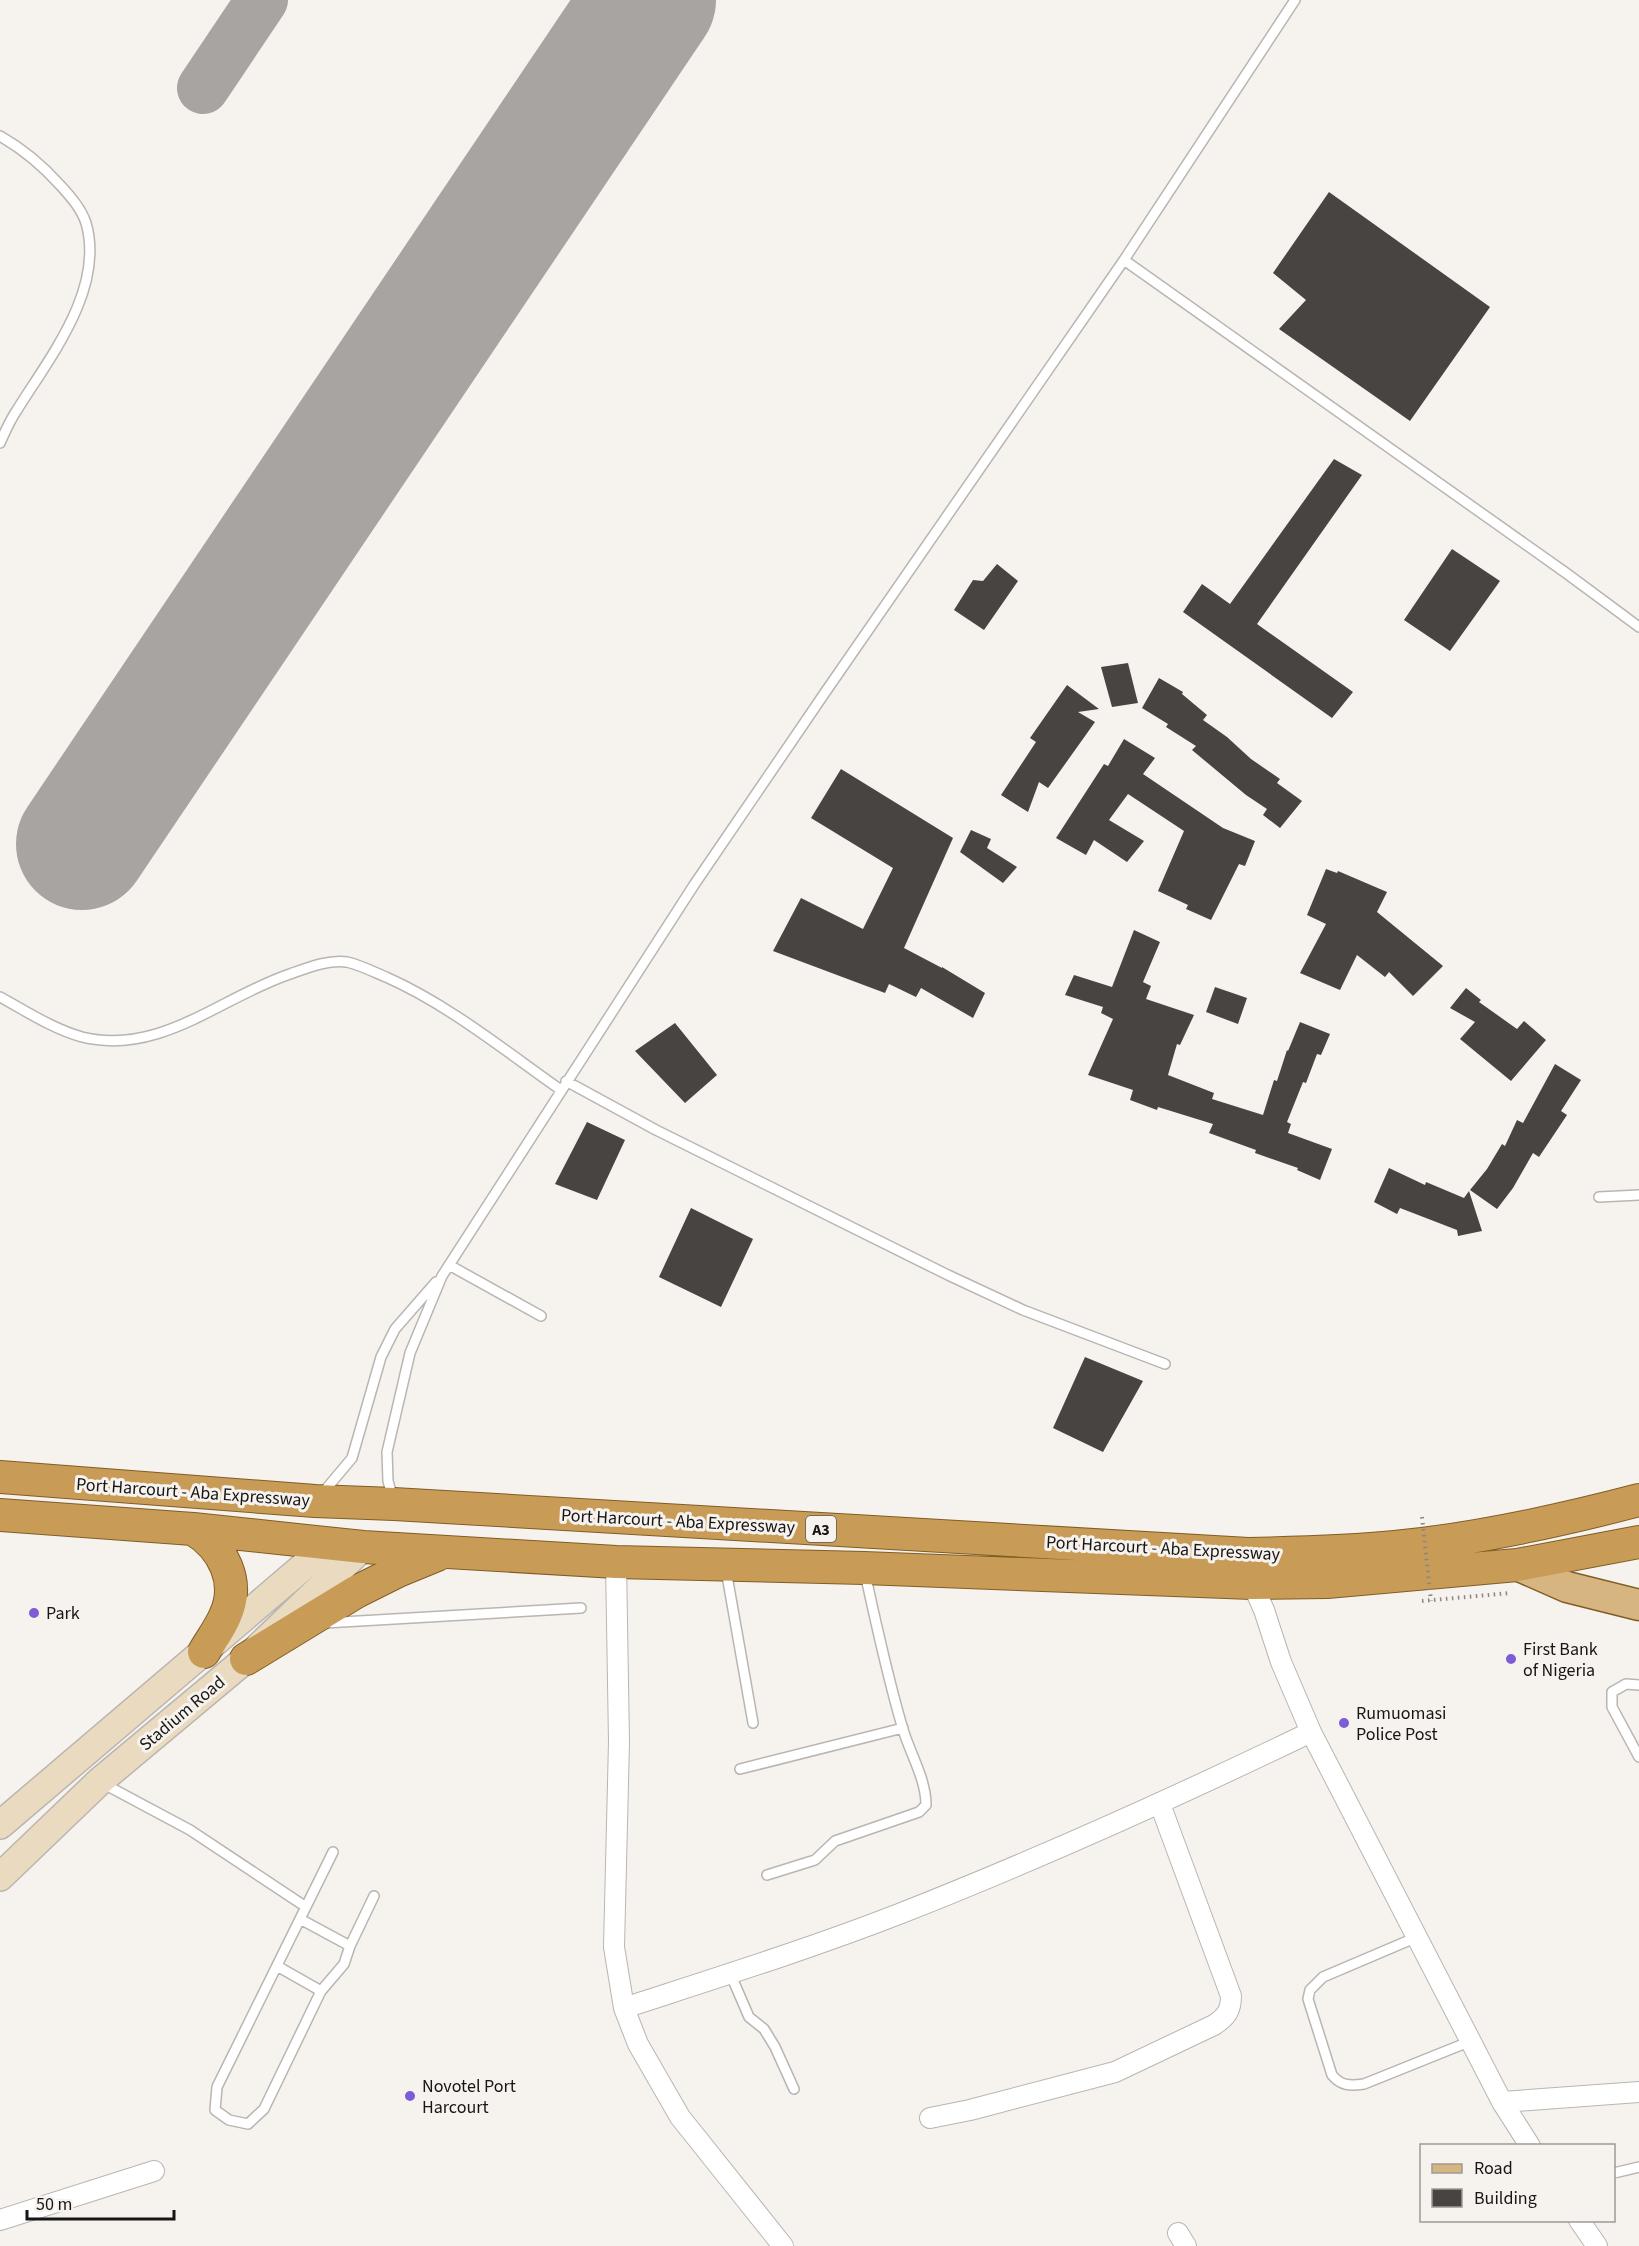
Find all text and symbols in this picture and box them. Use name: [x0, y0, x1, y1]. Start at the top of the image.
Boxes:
street label: Port Harcourt - Aba Expressway: [75, 1472, 311, 1513]
street label: Port Harcourt - Aba Expressway: [560, 1503, 796, 1540]
road number: A3: [806, 1516, 836, 1542]
street label: Port Harcourt - Aba Expressway: [1045, 1530, 1281, 1567]
place label: Park: [46, 1601, 80, 1626]
marker: Park: [27, 1606, 41, 1620]
place label: First Bank of Nigeria: [1523, 1637, 1598, 1683]
marker: First Bank of Nigeria: [1504, 1652, 1518, 1666]
street label: Stadium Road: [134, 1670, 231, 1757]
place label: Rumuomasi Police Post: [1356, 1701, 1446, 1747]
marker: Rumuomasi Police Post: [1337, 1716, 1351, 1730]
place label: Novotel Port Harcourt: [422, 2074, 516, 2120]
marker: Novotel Port Harcourt: [403, 2089, 417, 2103]
legend: [1420, 2144, 1615, 2222]
text: Road: [1474, 2156, 1513, 2181]
scale bar: [27, 2183, 174, 2221]
text: Building: [1474, 2186, 1537, 2211]
text: 50 m: [36, 2192, 72, 2217]

